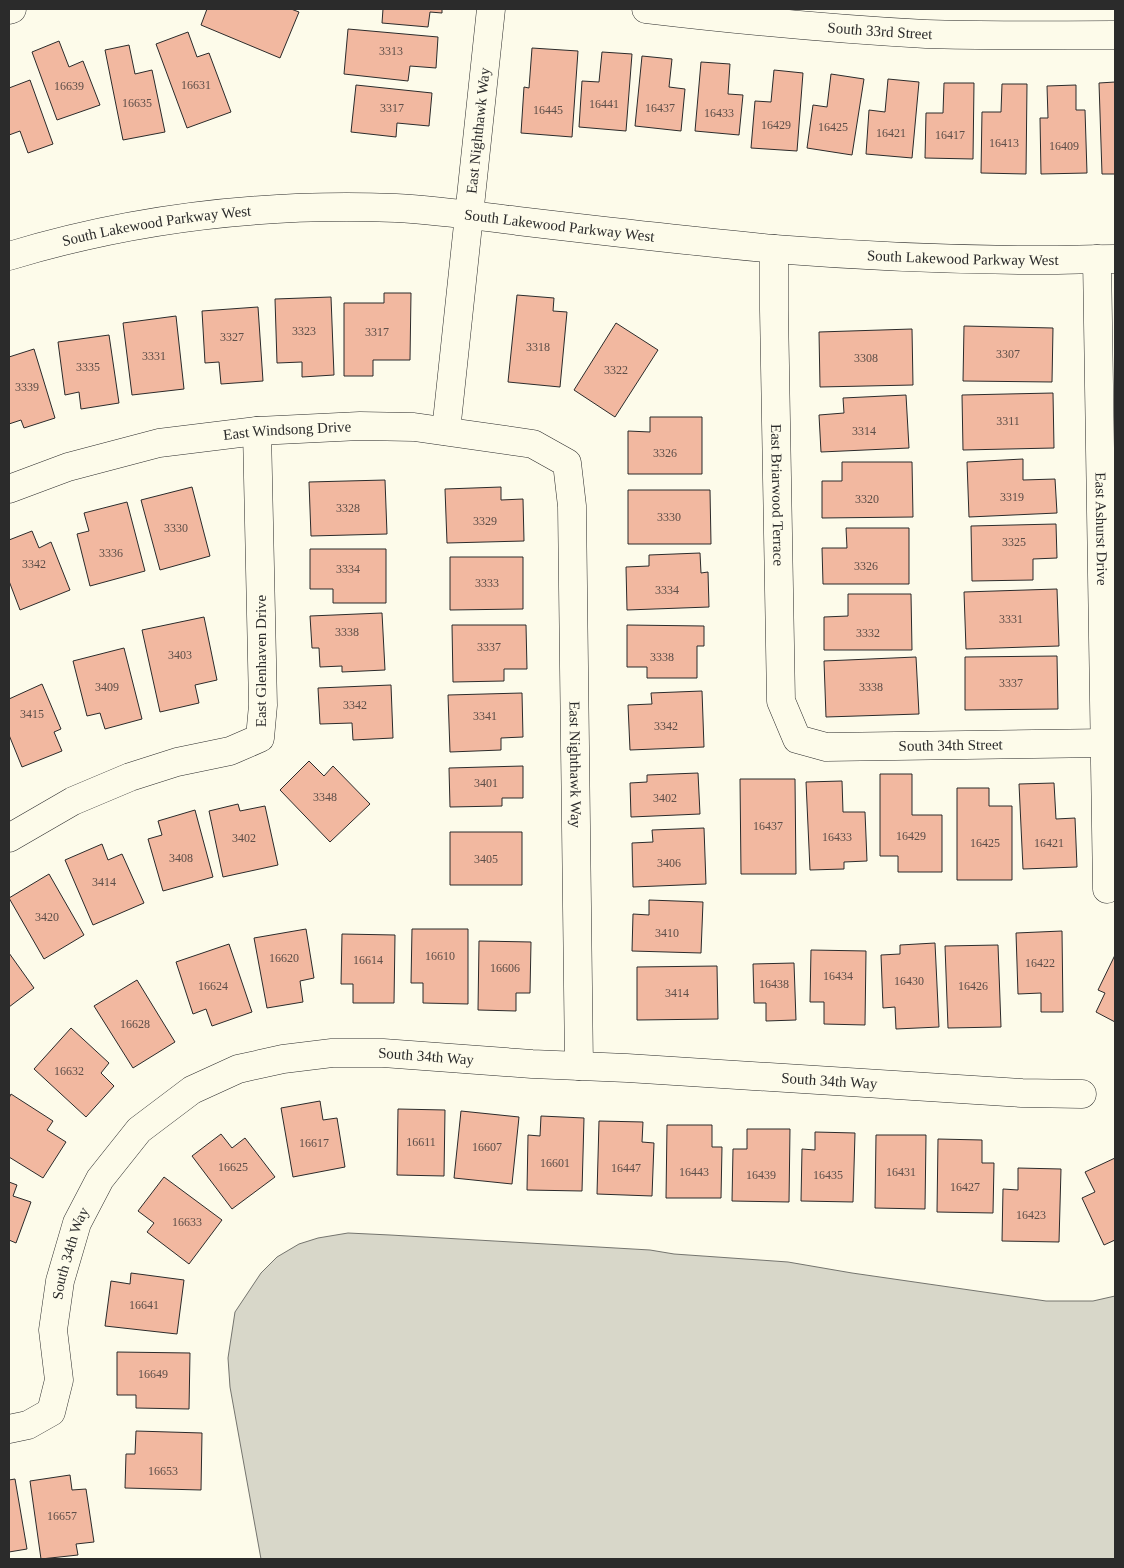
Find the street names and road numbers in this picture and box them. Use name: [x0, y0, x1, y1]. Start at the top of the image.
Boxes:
street label: South 33rd Street: [827, 19, 933, 42]
street label: East Nighthawk Way: [463, 66, 493, 195]
street label: South Lakewood Parkway West: [60, 203, 253, 249]
street label: South Lakewood Parkway West: [463, 206, 656, 245]
street label: South Lakewood Parkway West: [867, 247, 1060, 268]
street label: East Windsong Drive: [222, 418, 352, 443]
street label: East Briarwood Terrace: [768, 424, 787, 566]
street label: East Ashurst Drive: [1092, 472, 1110, 586]
street label: East Glenhaven Drive: [253, 594, 269, 727]
street label: East Nighthawk Way: [566, 701, 584, 829]
street label: South 34th Street: [898, 736, 1004, 754]
street label: South 34th Way: [378, 1045, 475, 1068]
street label: South 34th Way: [781, 1070, 878, 1092]
street label: South 34th Way: [49, 1204, 92, 1301]

